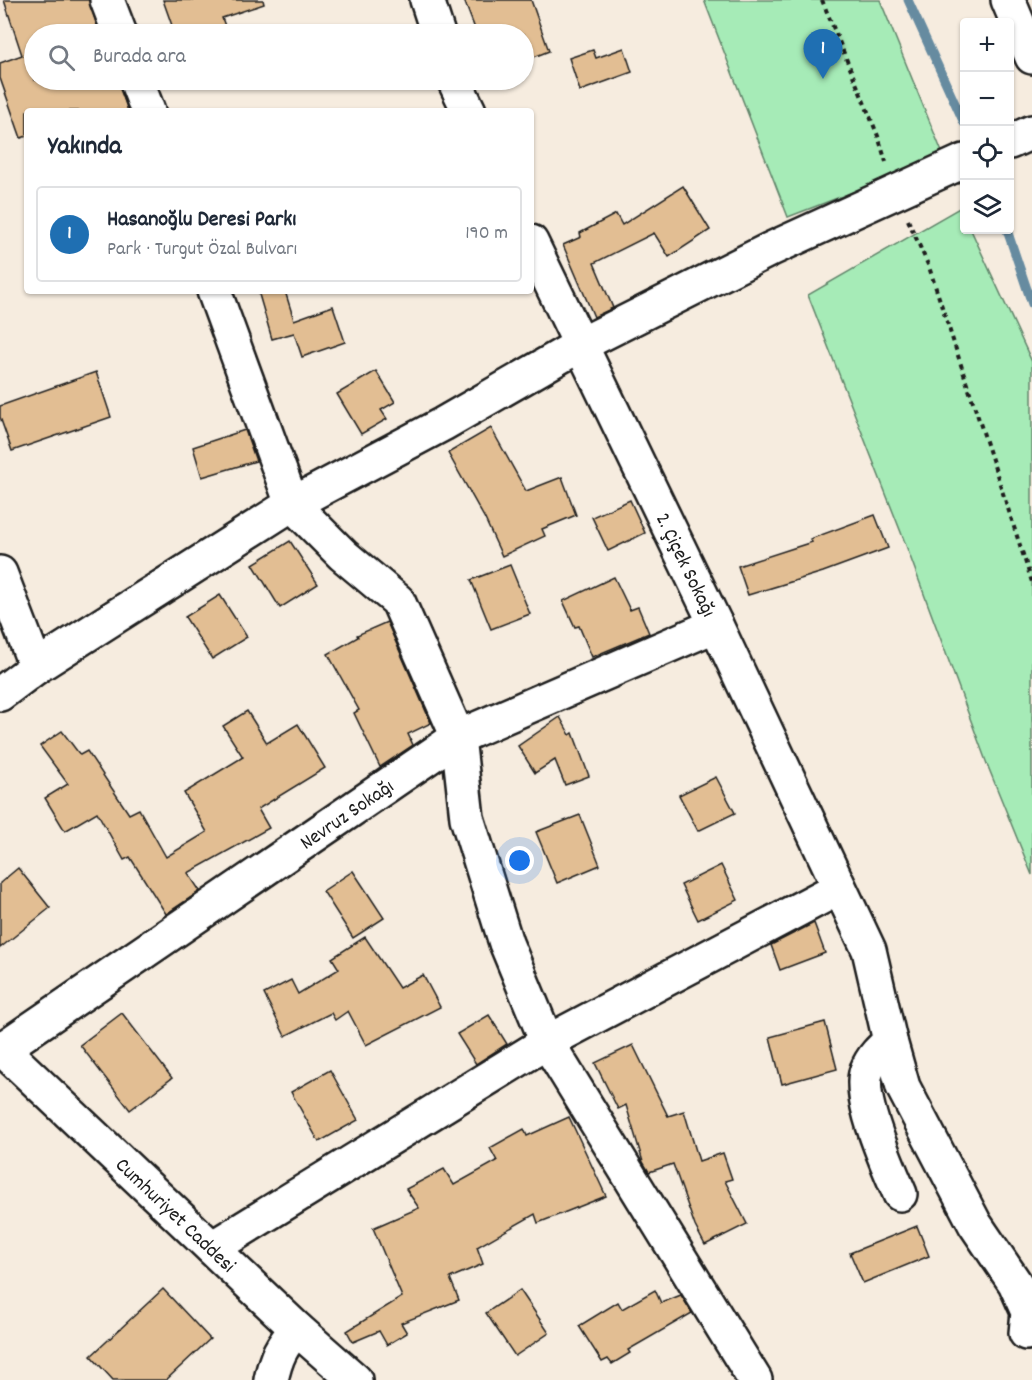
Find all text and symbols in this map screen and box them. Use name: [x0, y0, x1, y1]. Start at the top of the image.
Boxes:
map controls: [960, 18, 1014, 234]
button: +: [960, 18, 1014, 72]
search box: [24, 24, 534, 90]
pin: 1: [804, 29, 842, 79]
icon: search: [45, 41, 78, 74]
text: Burada ara: [93, 42, 186, 73]
button: −: [960, 72, 1014, 126]
button: locate: [960, 126, 1014, 180]
text: Yakında: [48, 129, 122, 166]
button: layers: [960, 180, 1014, 234]
text: Hasanoğlu Deresi Parkı: [107, 205, 296, 236]
text: 1: [67, 220, 72, 248]
text: 190 m: [465, 220, 508, 248]
text: Park · Turgut Özal Bulvarı: [107, 236, 297, 264]
street label: 2. Çiçek Sokağı: [646, 509, 722, 623]
street label: Nevruz Sokağı: [295, 773, 401, 859]
your location: [505, 846, 534, 875]
street label: Cumhuriyet Caddesi: [107, 1152, 241, 1281]

